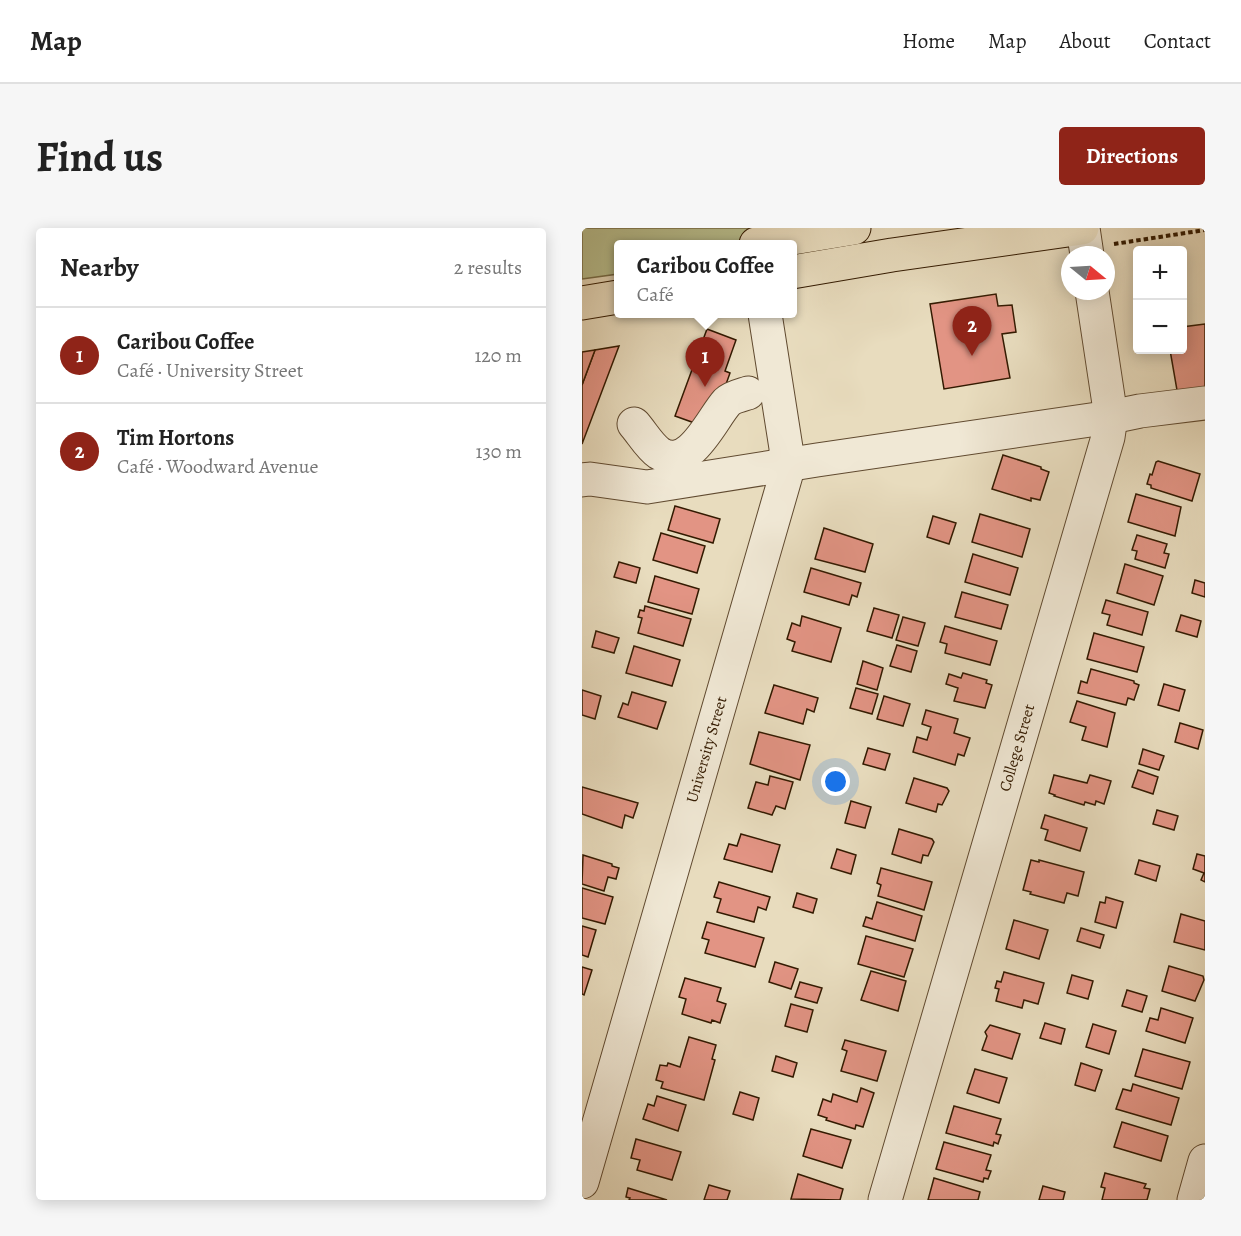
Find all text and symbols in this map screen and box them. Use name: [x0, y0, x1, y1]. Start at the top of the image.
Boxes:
text: Map: [30, 22, 82, 60]
text: Home: [902, 27, 955, 55]
text: Map: [988, 27, 1026, 55]
text: About: [1059, 27, 1111, 55]
text: Contact: [1144, 27, 1211, 55]
button: Directions: [1059, 127, 1205, 185]
text: Find us: [36, 128, 163, 185]
popup: [614, 240, 797, 318]
north arrow: [1061, 246, 1115, 300]
map controls: [1133, 246, 1187, 354]
button: +: [1133, 246, 1187, 300]
text: Nearby: [60, 250, 139, 285]
text: Caribou Coffee: [637, 251, 774, 281]
text: 2 results: [454, 254, 522, 281]
text: Café: [637, 281, 674, 308]
button: −: [1133, 300, 1187, 354]
pin: 2: [952, 306, 992, 356]
text: Caribou Coffee: [117, 327, 254, 357]
pin: 1: [686, 338, 724, 387]
text: 1: [76, 342, 83, 369]
text: 120 m: [474, 342, 522, 369]
text: Café · University Street: [117, 357, 303, 384]
text: Tim Hortons: [117, 423, 234, 453]
text: 2: [75, 438, 84, 465]
text: 130 m: [476, 438, 522, 465]
text: Café · Woodward Avenue: [117, 453, 319, 480]
street label: University Street: [681, 694, 733, 806]
street label: College Street: [994, 702, 1040, 794]
your location: [821, 767, 850, 796]

